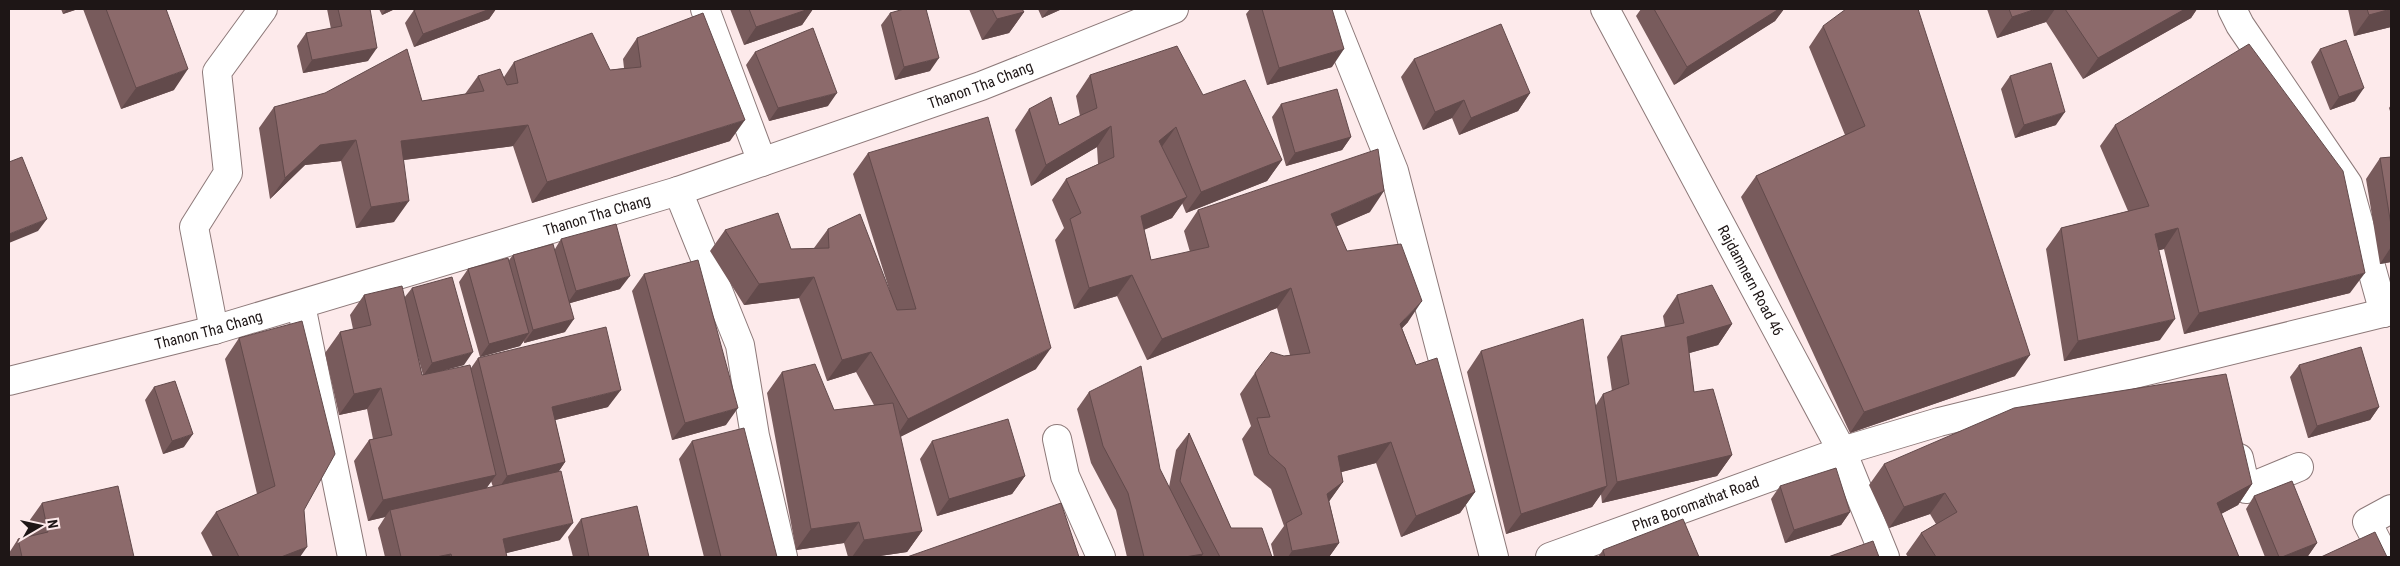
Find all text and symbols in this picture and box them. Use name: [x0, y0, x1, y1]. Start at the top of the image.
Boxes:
street label: Thanon Tha Chang: [925, 57, 1036, 113]
street label: Thanon Tha Chang: [541, 191, 653, 240]
street label: Rajdamnern Road 46: [1714, 222, 1787, 339]
street label: Thanon Tha Chang: [153, 307, 265, 353]
street label: Phra Boromathat Road: [1630, 473, 1762, 535]
north arrow: [15, 501, 65, 551]
text: N: [44, 518, 61, 529]

